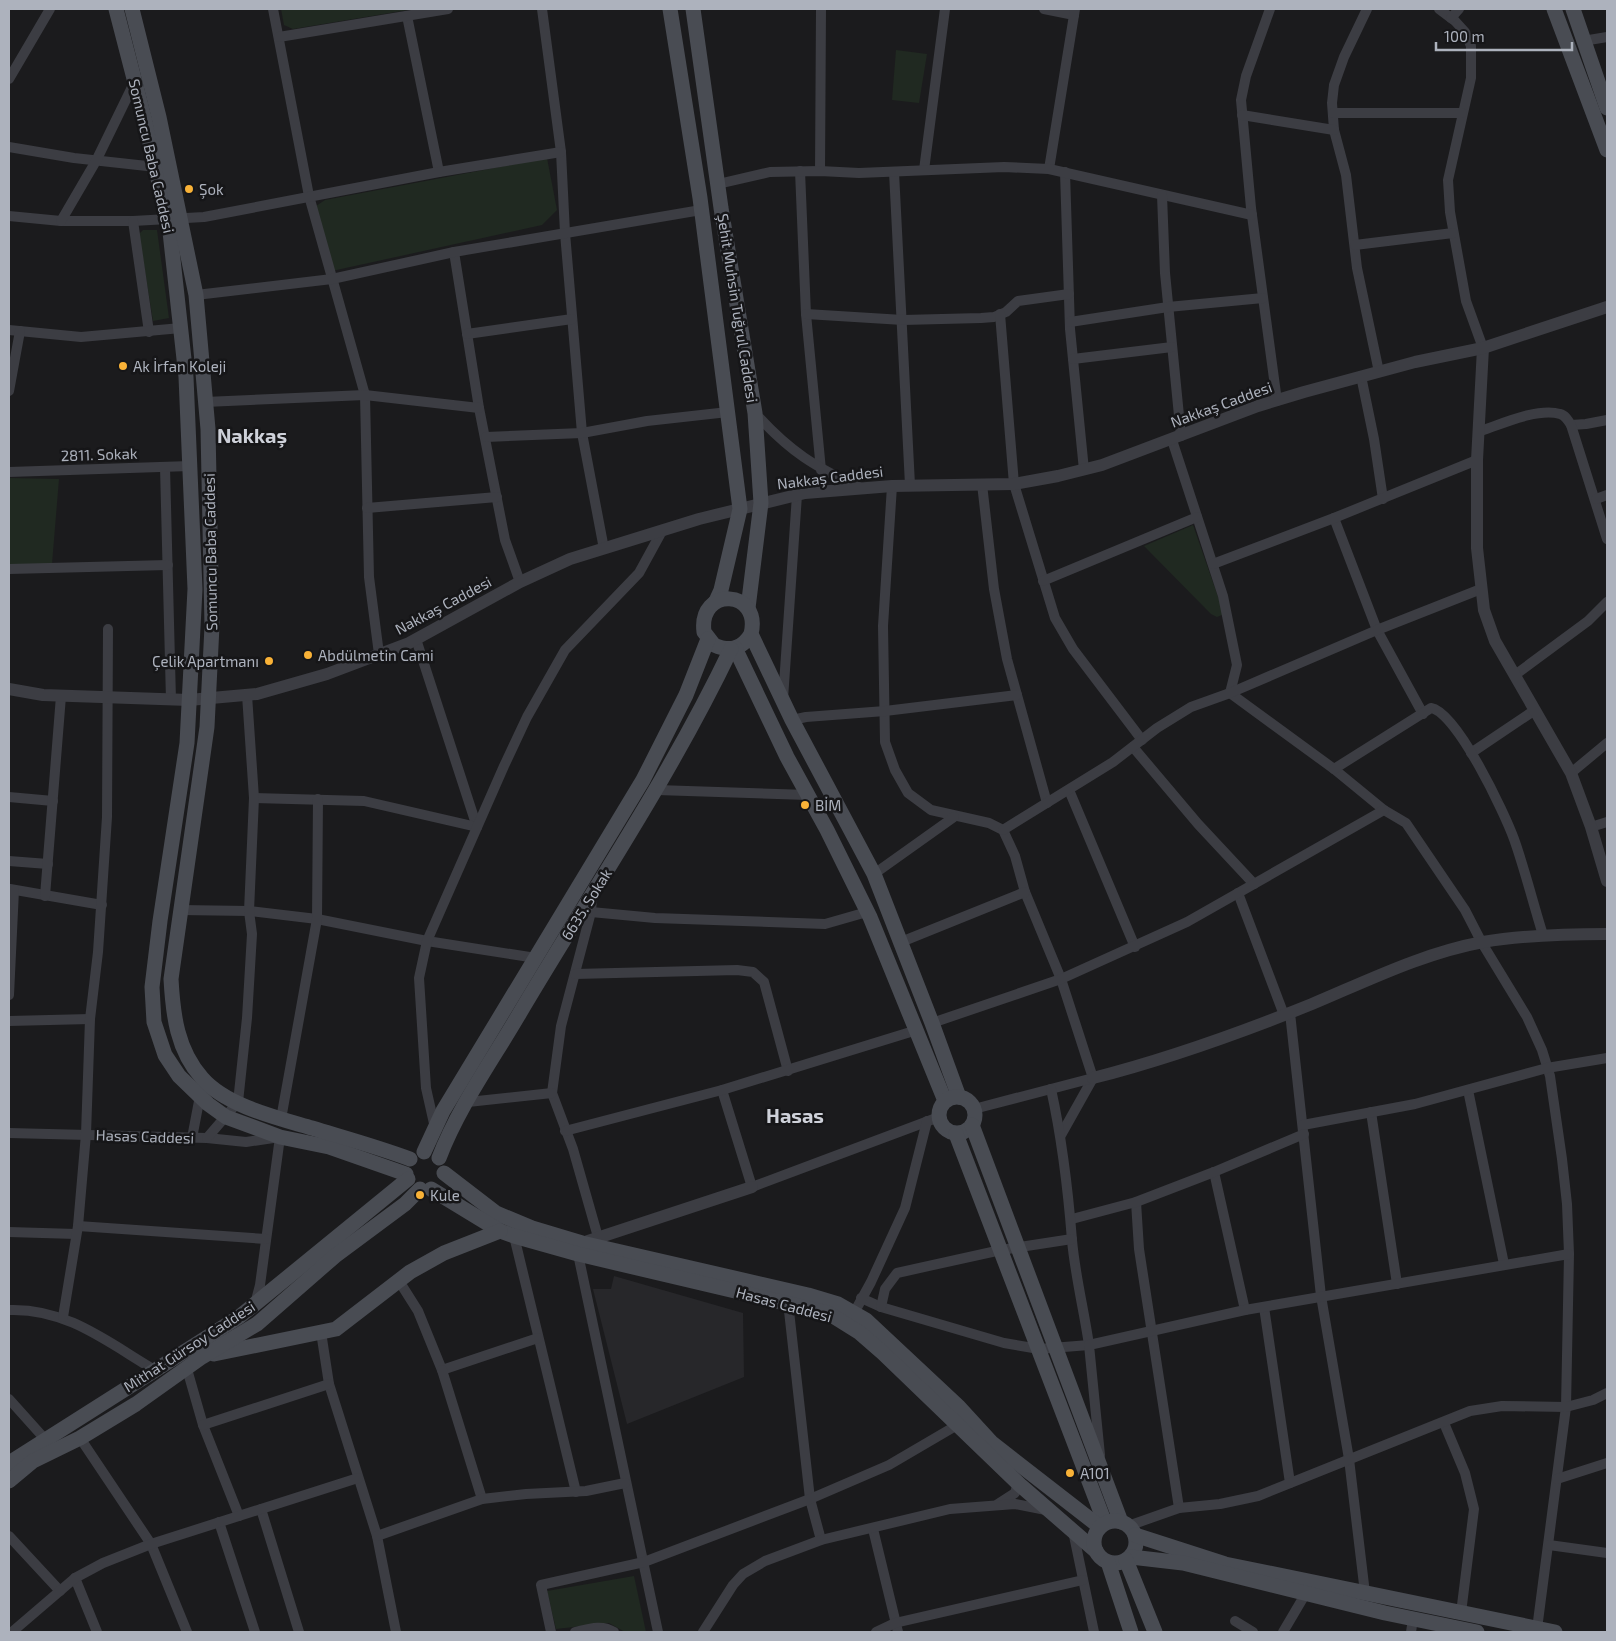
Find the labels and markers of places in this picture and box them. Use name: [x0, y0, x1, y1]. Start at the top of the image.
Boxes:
place label: Şok: [199, 180, 224, 199]
marker: Şok: [183, 183, 195, 195]
place label: Ak İrfan Koleji: [133, 357, 226, 376]
marker: Ak İrfan Koleji: [117, 360, 129, 372]
place label: Abdülmetin Cami: [318, 646, 434, 664]
marker: Abdülmetin Cami: [302, 649, 314, 661]
place label: Çelik Apartmanı: [152, 652, 259, 671]
marker: Çelik Apartmanı: [263, 655, 275, 667]
place label: BİM: [815, 796, 841, 814]
marker: BİM: [799, 799, 811, 811]
place label: Kule: [430, 1186, 460, 1204]
marker: Kule: [414, 1189, 426, 1201]
place label: A101: [1080, 1464, 1110, 1482]
marker: A101: [1064, 1467, 1076, 1479]

